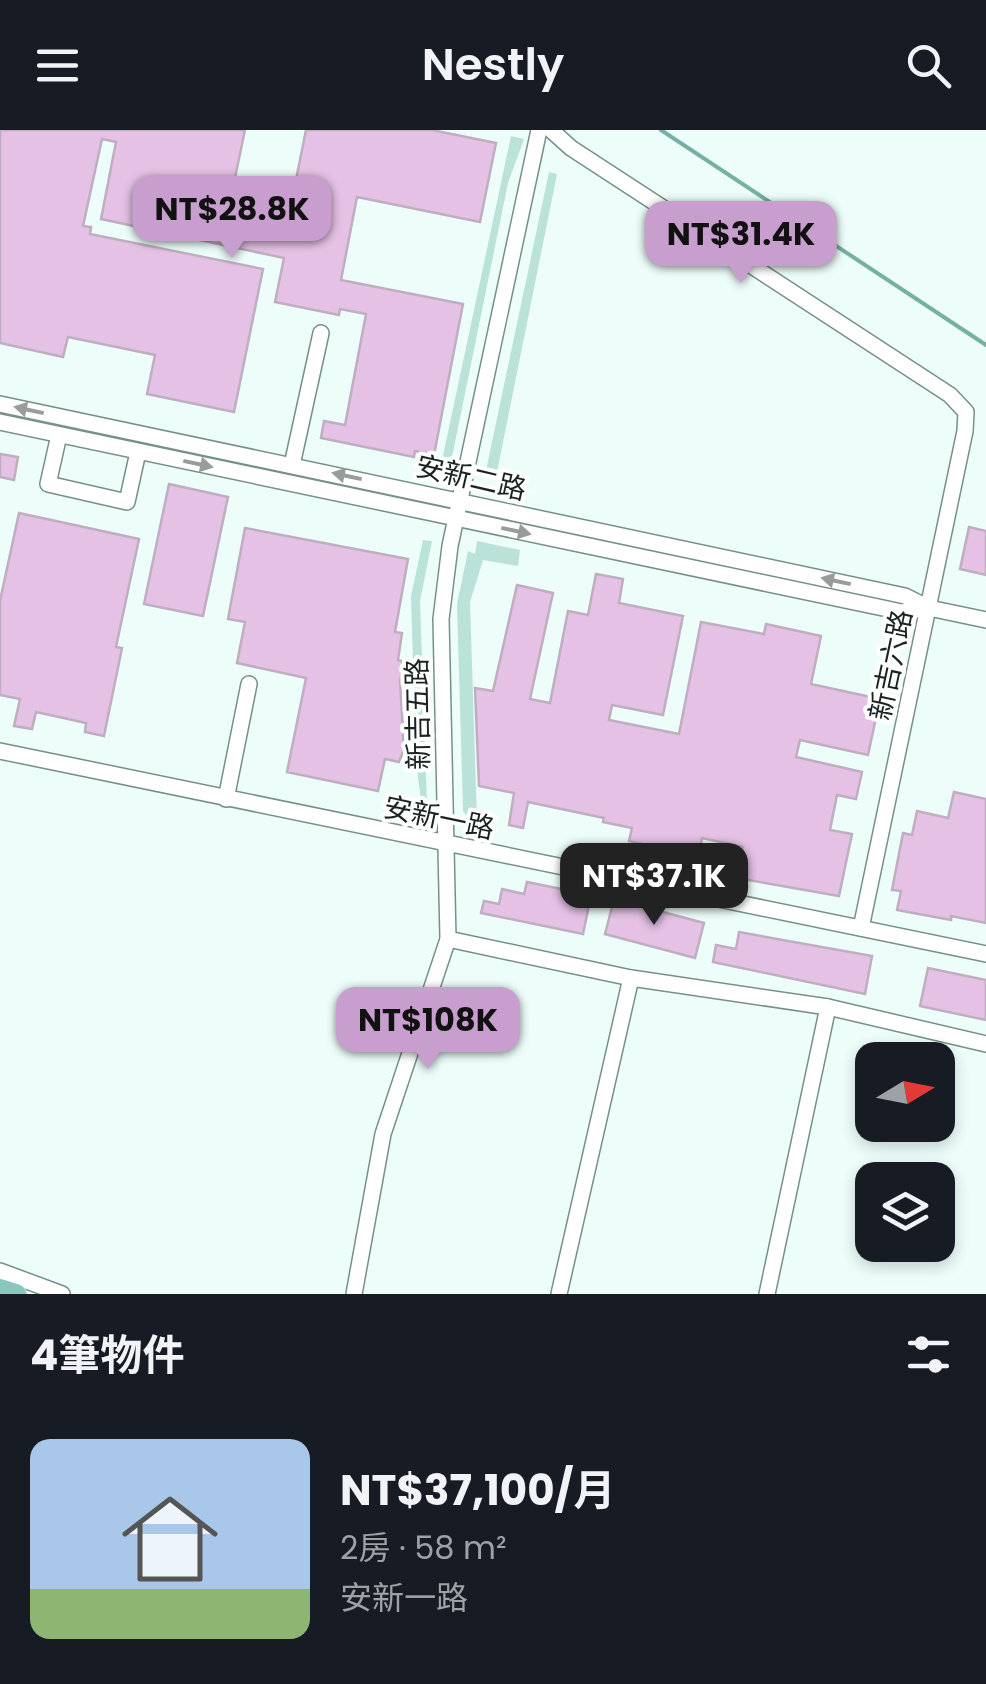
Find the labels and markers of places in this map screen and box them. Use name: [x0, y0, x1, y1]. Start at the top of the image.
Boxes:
pin: NT$28.8K: [129, 176, 335, 261]
pin: NT$31.4K: [638, 201, 844, 286]
pin: NT$37.1K: [551, 843, 757, 928]
pin: NT$108K: [336, 987, 520, 1072]

